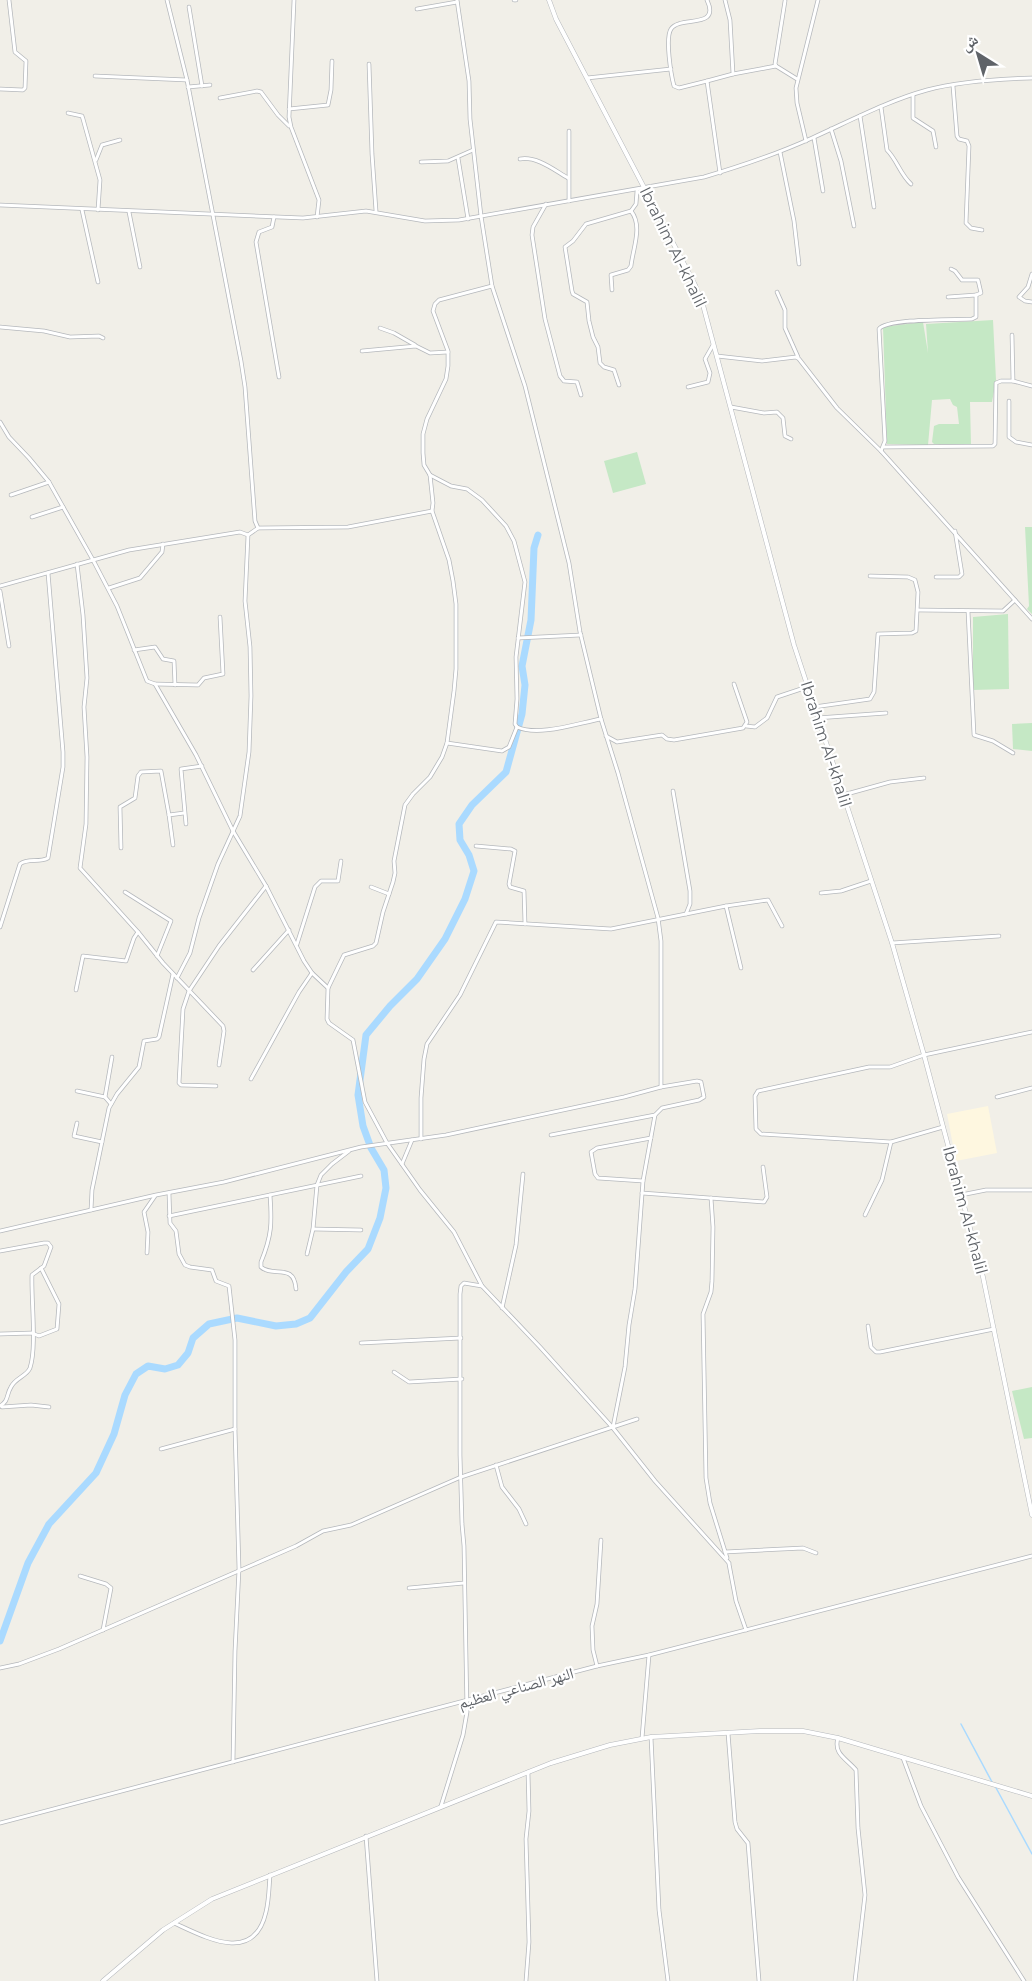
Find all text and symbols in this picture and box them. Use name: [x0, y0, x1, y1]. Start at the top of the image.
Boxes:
north arrow: [948, 24, 1008, 84]
text: ش: [957, 30, 982, 55]
street label: Ibrahim Al-khalil: [636, 184, 710, 310]
street label: Ibrahim Al-khalil: [797, 678, 855, 810]
street label: Ibrahim Al-khalil: [939, 1144, 991, 1276]
street label: النهر الصناعي العظيم: [456, 1664, 576, 1715]

